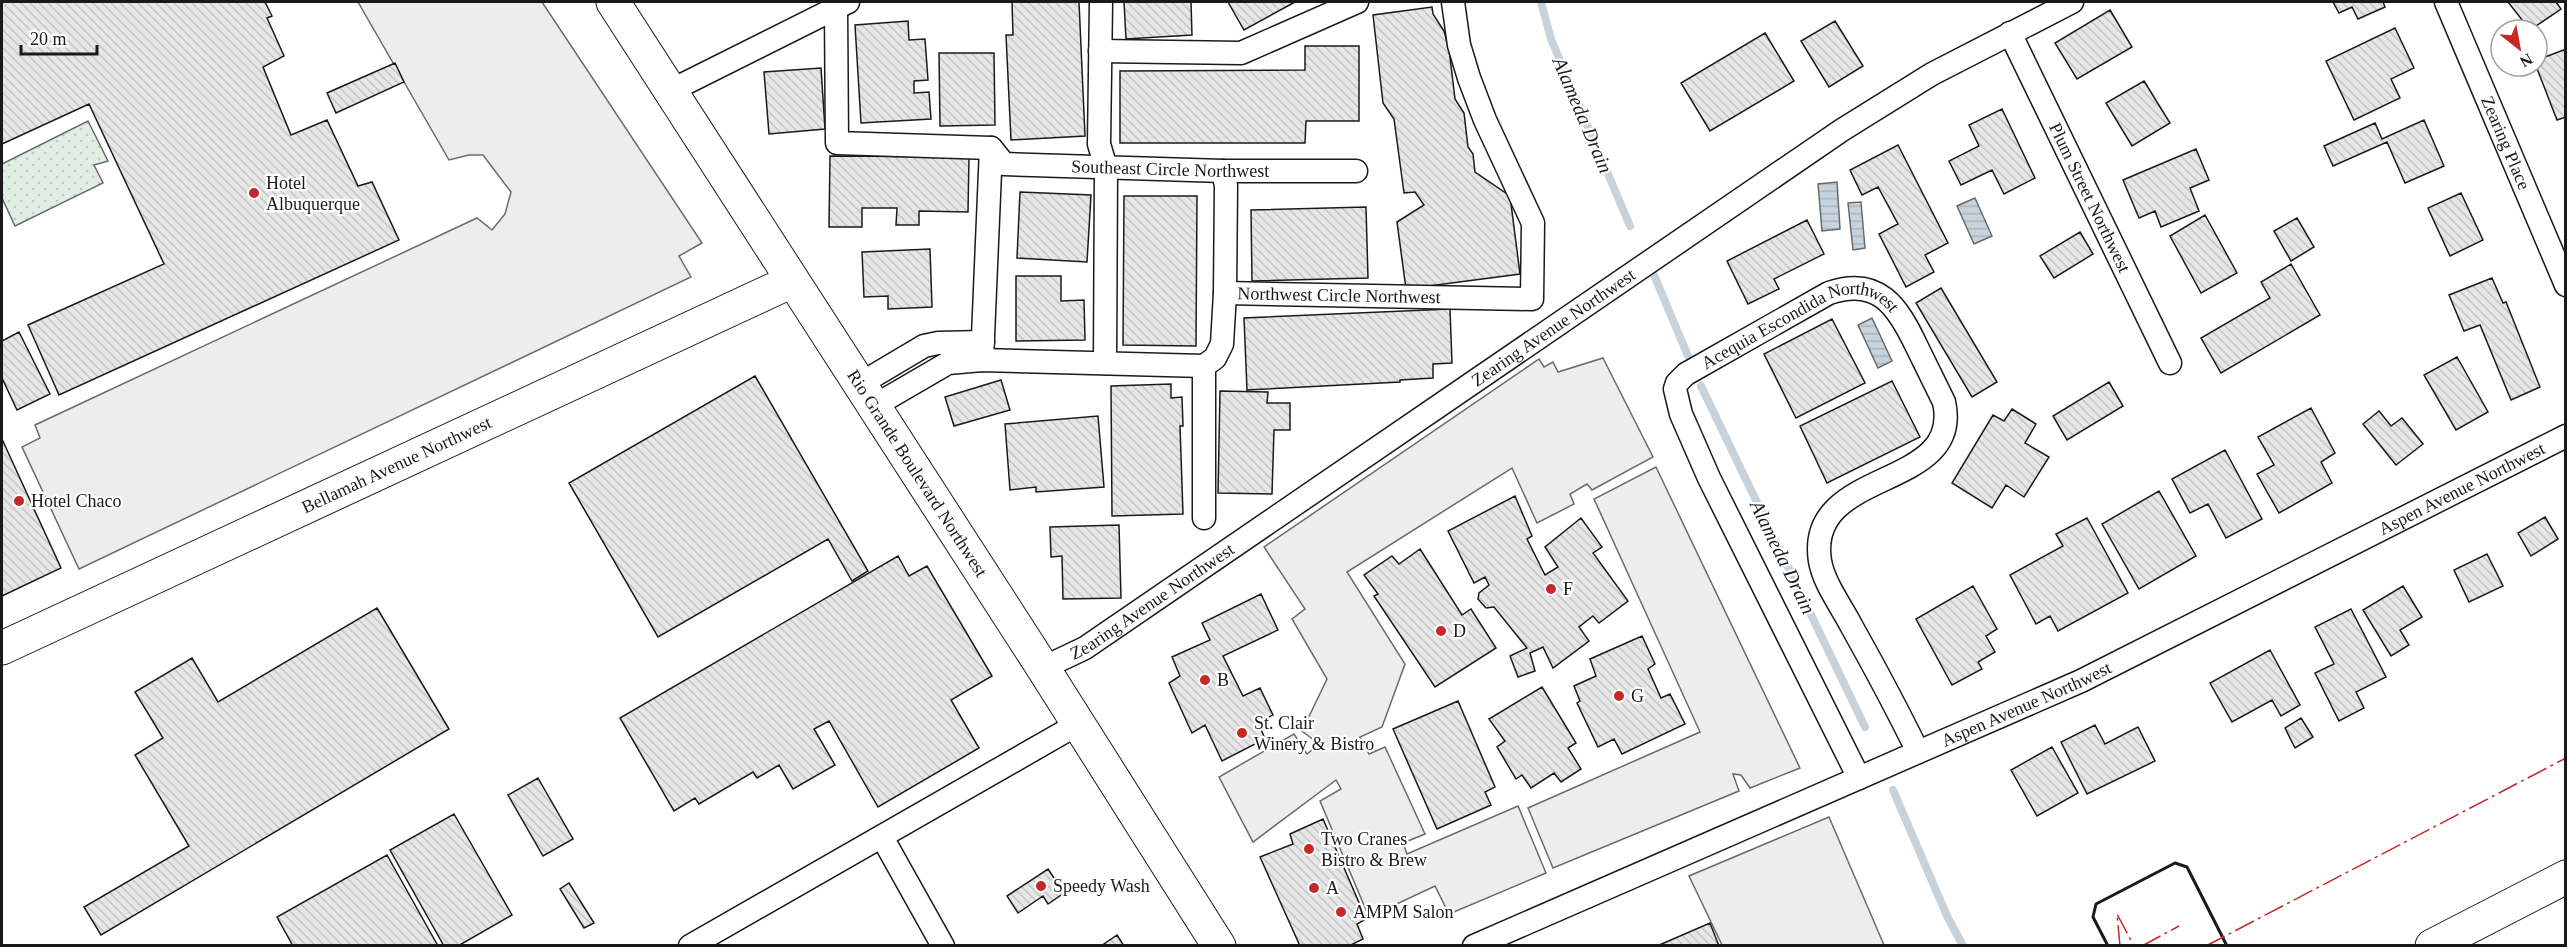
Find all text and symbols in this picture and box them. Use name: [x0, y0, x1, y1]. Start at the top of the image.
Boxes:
scale bar: [21, 18, 98, 56]
north arrow: [2489, 18, 2549, 78]
text: 20 m: [30, 29, 67, 49]
text: N: [2517, 50, 2536, 71]
water label: Alameda Drain: [1548, 52, 1617, 176]
street label: Zearing Place: [2477, 93, 2534, 193]
street label: Plum Street Northwest: [2045, 119, 2135, 276]
street label: Southeast Circle Northwest: [1071, 156, 1269, 181]
place label: Hotel Albuquerque: [266, 173, 360, 214]
marker: Hotel Albuquerque: [247, 186, 261, 200]
street label: Zearing Avenue Northwest: [1468, 265, 1639, 390]
street label: Acequia Escondida Northwest: [1698, 278, 1903, 373]
street label: Northwest Circle Northwest: [1237, 283, 1441, 307]
street label: Rio Grande Boulevard Northwest: [843, 366, 991, 581]
street label: Bellamah Avenue Northwest: [299, 412, 494, 517]
street label: Aspen Avenue Northwest: [2375, 438, 2548, 539]
place label: Hotel Chaco: [31, 491, 121, 511]
marker: Hotel Chaco: [12, 494, 26, 508]
water label: Alameda Drain: [1745, 495, 1820, 617]
street label: Zearing Avenue Northwest: [1067, 539, 1238, 664]
place label: F: [1563, 579, 1573, 599]
marker: F: [1544, 582, 1558, 596]
place label: D: [1453, 621, 1466, 641]
marker: D: [1434, 624, 1448, 638]
street label: Aspen Avenue Northwest: [1938, 657, 2115, 751]
place label: B: [1217, 670, 1229, 690]
marker: B: [1198, 673, 1212, 687]
place label: G: [1631, 686, 1644, 706]
marker: G: [1612, 689, 1626, 703]
place label: St. Clair Winery & Bistro: [1254, 713, 1374, 754]
marker: St. Clair Winery & Bistro: [1235, 726, 1249, 740]
place label: Two Cranes Bistro & Brew: [1321, 829, 1427, 870]
marker: Two Cranes Bistro & Brew: [1302, 842, 1316, 856]
place label: Speedy Wash: [1053, 876, 1150, 896]
place label: A: [1326, 878, 1339, 898]
marker: Speedy Wash: [1034, 879, 1048, 893]
marker: A: [1307, 881, 1321, 895]
place label: AMPM Salon: [1353, 902, 1454, 922]
marker: AMPM Salon: [1334, 905, 1348, 919]

